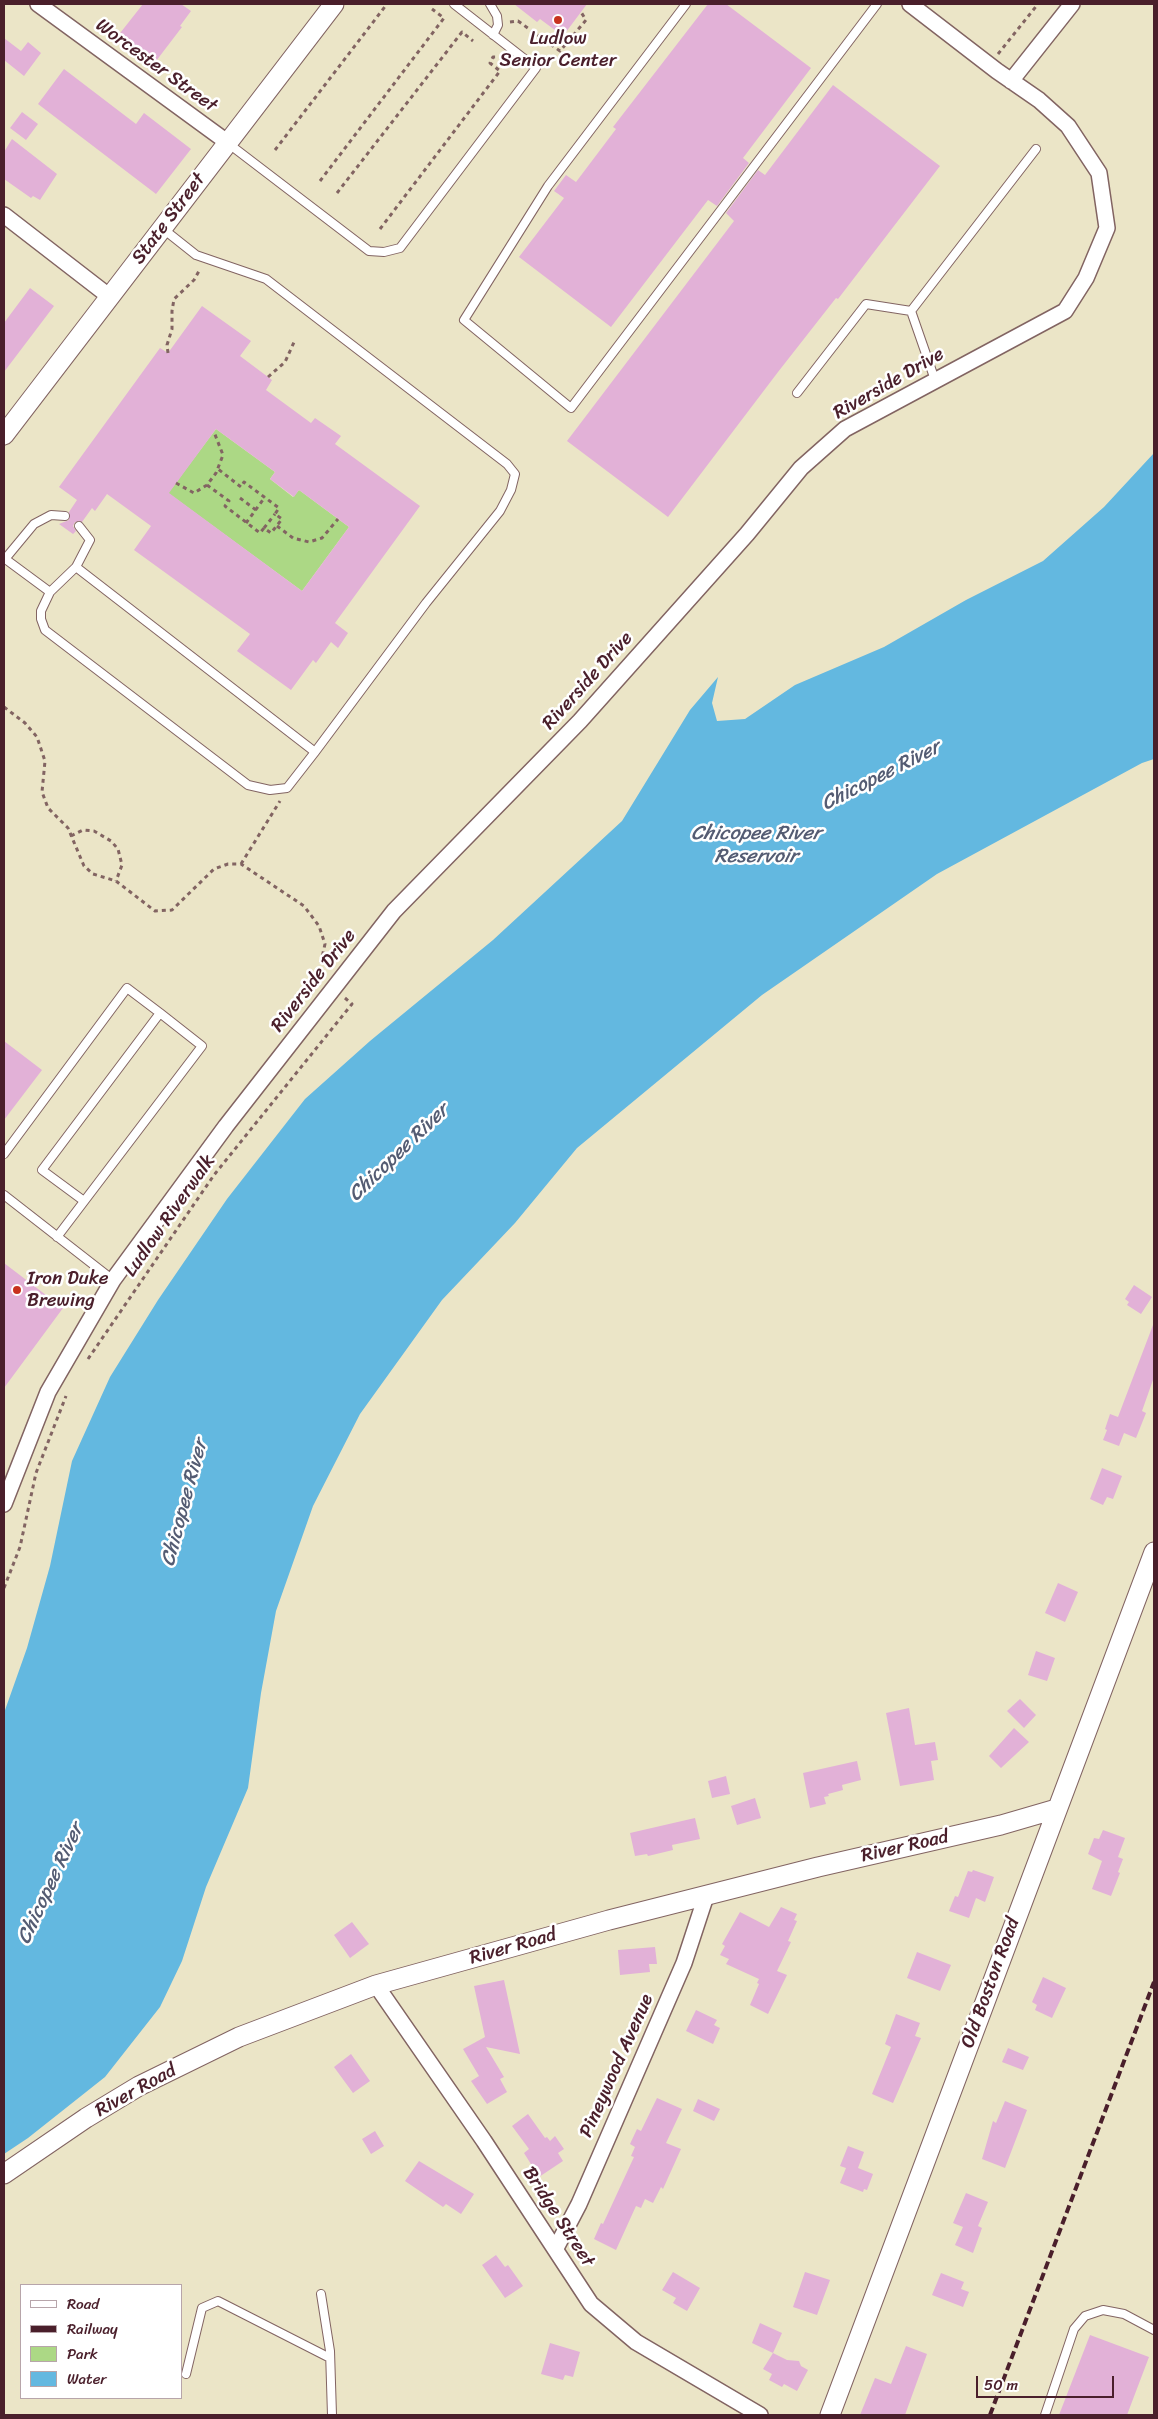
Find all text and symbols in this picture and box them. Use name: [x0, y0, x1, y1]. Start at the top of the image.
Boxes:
street label: Worcester Street: [91, 14, 221, 118]
marker: Ludlow Senior Center: [552, 14, 564, 26]
place label: Ludlow Senior Center: [499, 28, 617, 72]
street label: State Street: [127, 169, 211, 269]
street label: Riverside Drive: [830, 343, 948, 425]
street label: Riverside Drive: [538, 627, 638, 735]
water label: Chicopee River: [818, 736, 944, 816]
water label: Chicopee River Reservoir: [691, 822, 821, 869]
street label: Riverside Drive: [267, 925, 361, 1037]
water label: Chicopee River: [344, 1099, 454, 1207]
street label: Ludlow Riverwalk: [120, 1151, 220, 1281]
place label: Iron Duke Brewing: [27, 1268, 109, 1312]
marker: Iron Duke Brewing: [11, 1284, 23, 1296]
water label: Chicopee River: [157, 1437, 213, 1569]
water label: Chicopee River: [13, 1820, 89, 1948]
street label: River Road: [859, 1826, 951, 1868]
street label: Old Boston Road: [957, 1915, 1025, 2051]
street label: River Road: [467, 1924, 559, 1970]
street label: Pineywood Avenue: [575, 1991, 659, 2141]
street label: River Road: [92, 2059, 180, 2123]
street label: Bridge Street: [517, 2163, 599, 2271]
legend: [20, 2284, 182, 2399]
text: Road: [67, 2291, 99, 2317]
text: Railway: [67, 2316, 118, 2342]
text: Park: [67, 2341, 98, 2367]
text: Water: [67, 2366, 107, 2392]
scale bar: [978, 2366, 1116, 2398]
text: 50 m: [984, 2372, 1018, 2398]

